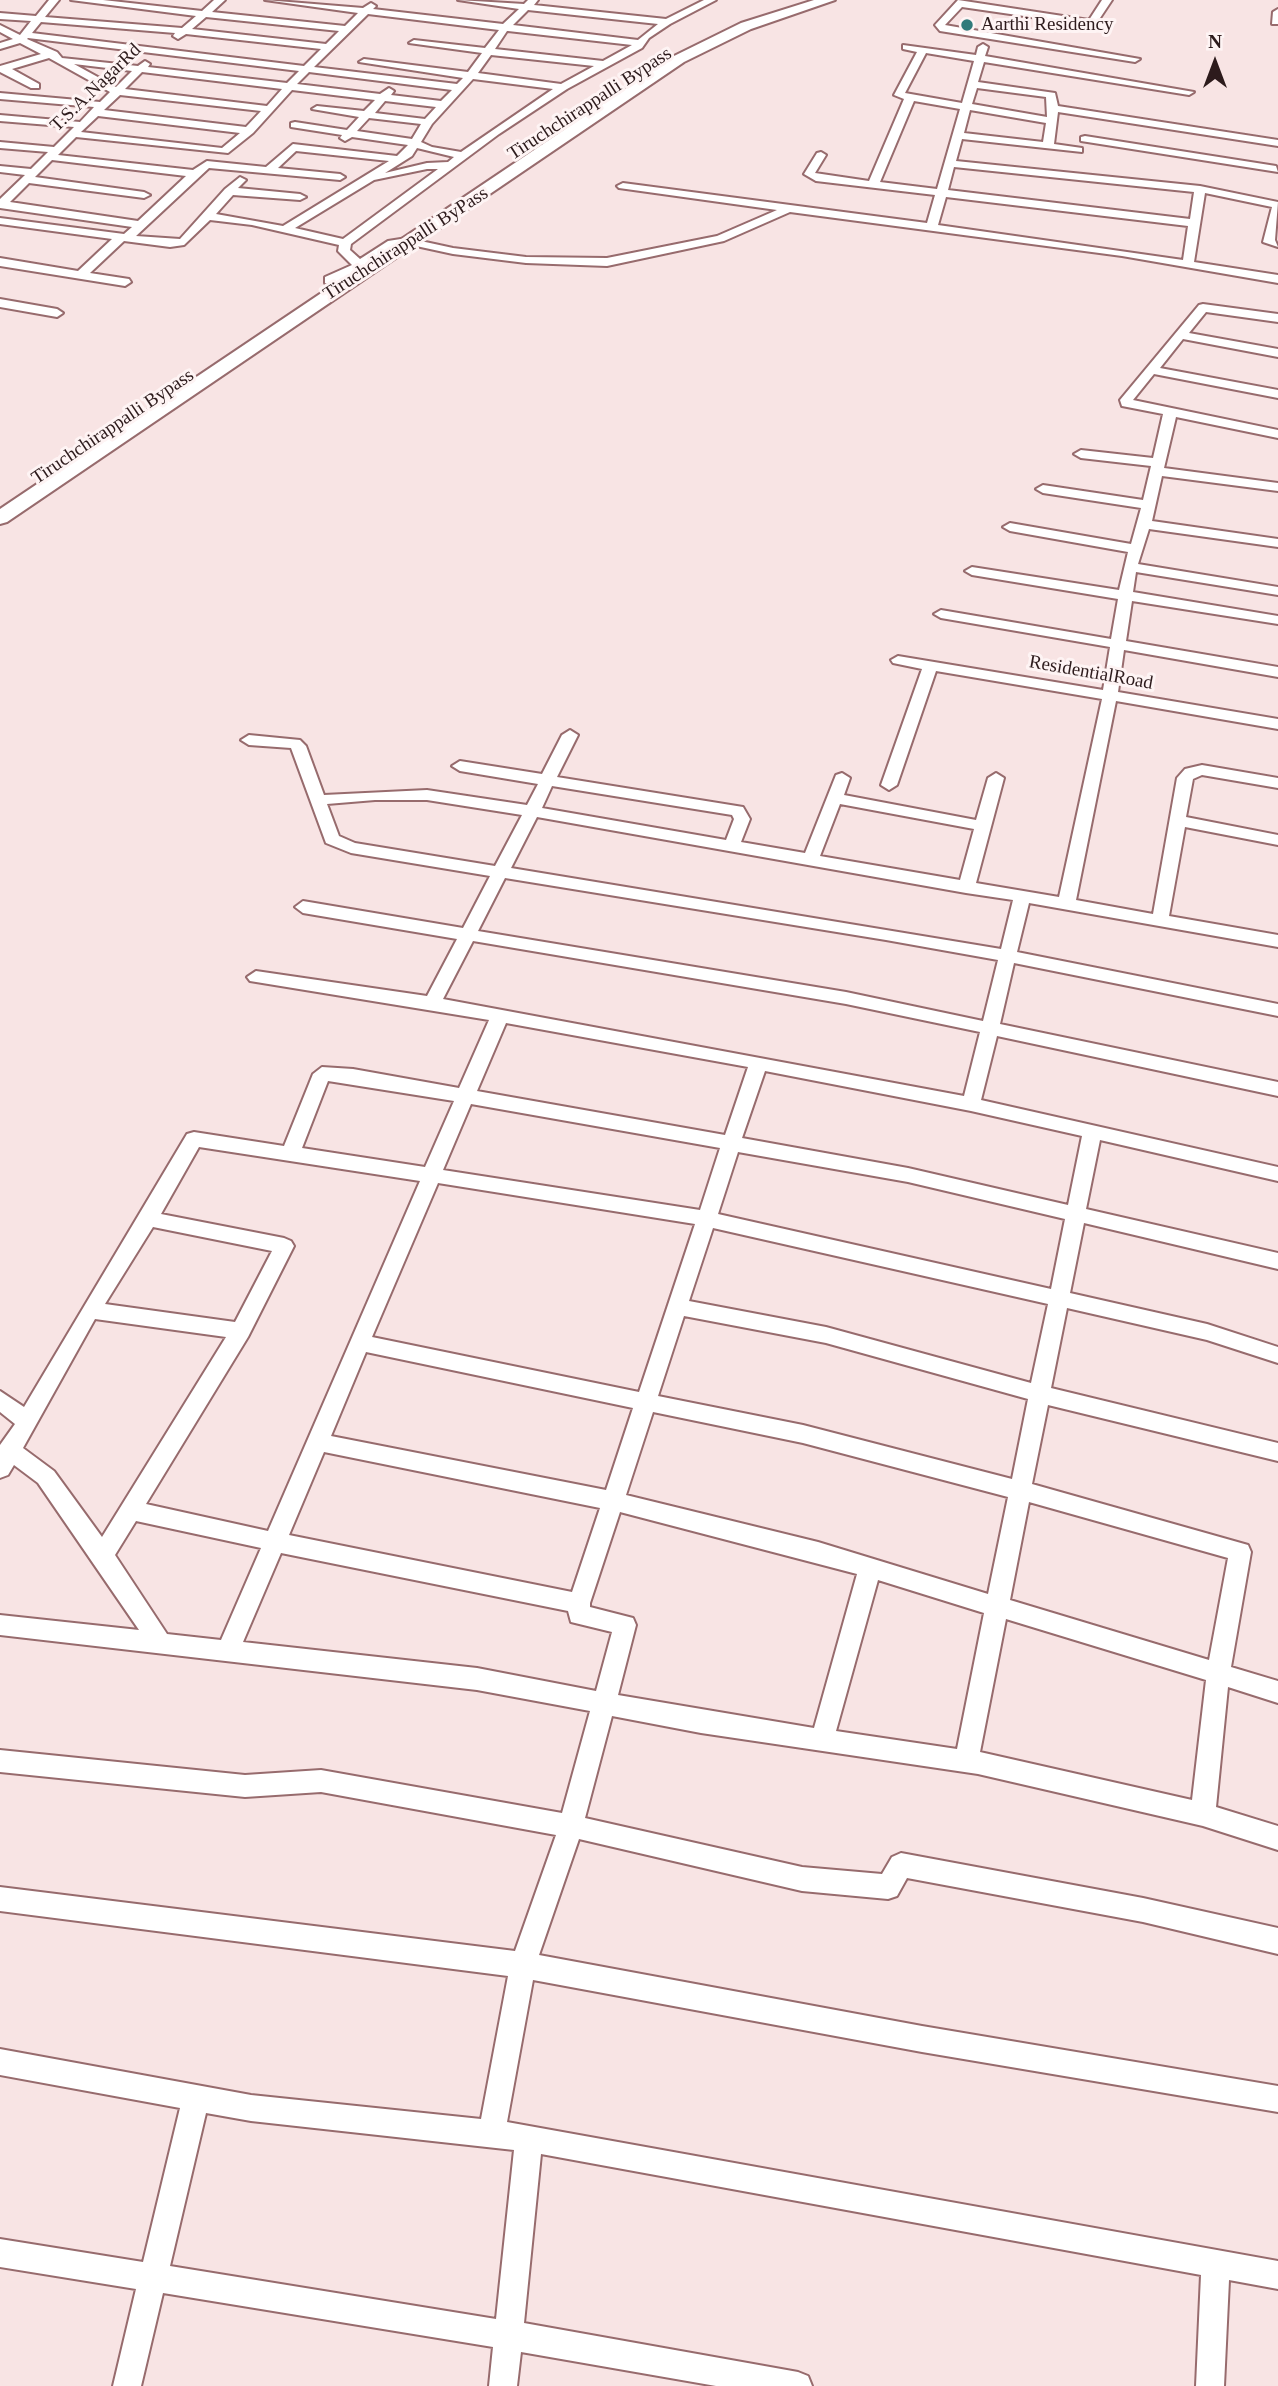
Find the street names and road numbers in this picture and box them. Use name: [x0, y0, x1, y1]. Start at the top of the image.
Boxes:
street label: T.S.A.NagarRd: [46, 39, 146, 137]
street label: Tiruchchirappalli Bypass: [504, 42, 676, 166]
street label: Tiruchchirappalli ByPass: [319, 182, 493, 306]
street label: Tiruchchirappalli Bypass: [28, 364, 198, 490]
street label: ResidentialRoad: [1027, 651, 1155, 695]

